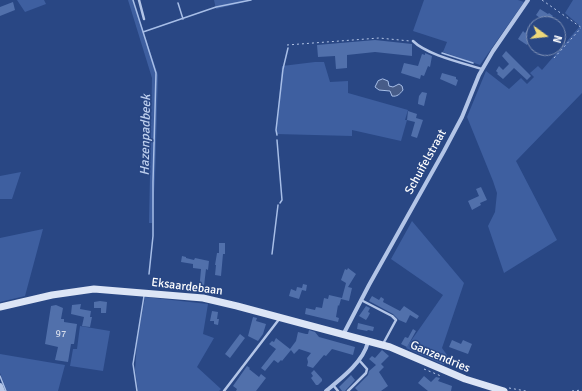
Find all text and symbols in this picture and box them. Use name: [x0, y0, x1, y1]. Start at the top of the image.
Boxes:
north arrow: [526, 16, 566, 56]
text: N: [550, 34, 564, 44]
water label: Hazenpadbeek: [137, 94, 155, 176]
street label: Schuifelstraat: [402, 127, 450, 197]
street label: Eksaardebaan: [150, 275, 224, 299]
house number: 97: [56, 328, 66, 340]
street label: Ganzendries: [408, 338, 472, 376]

